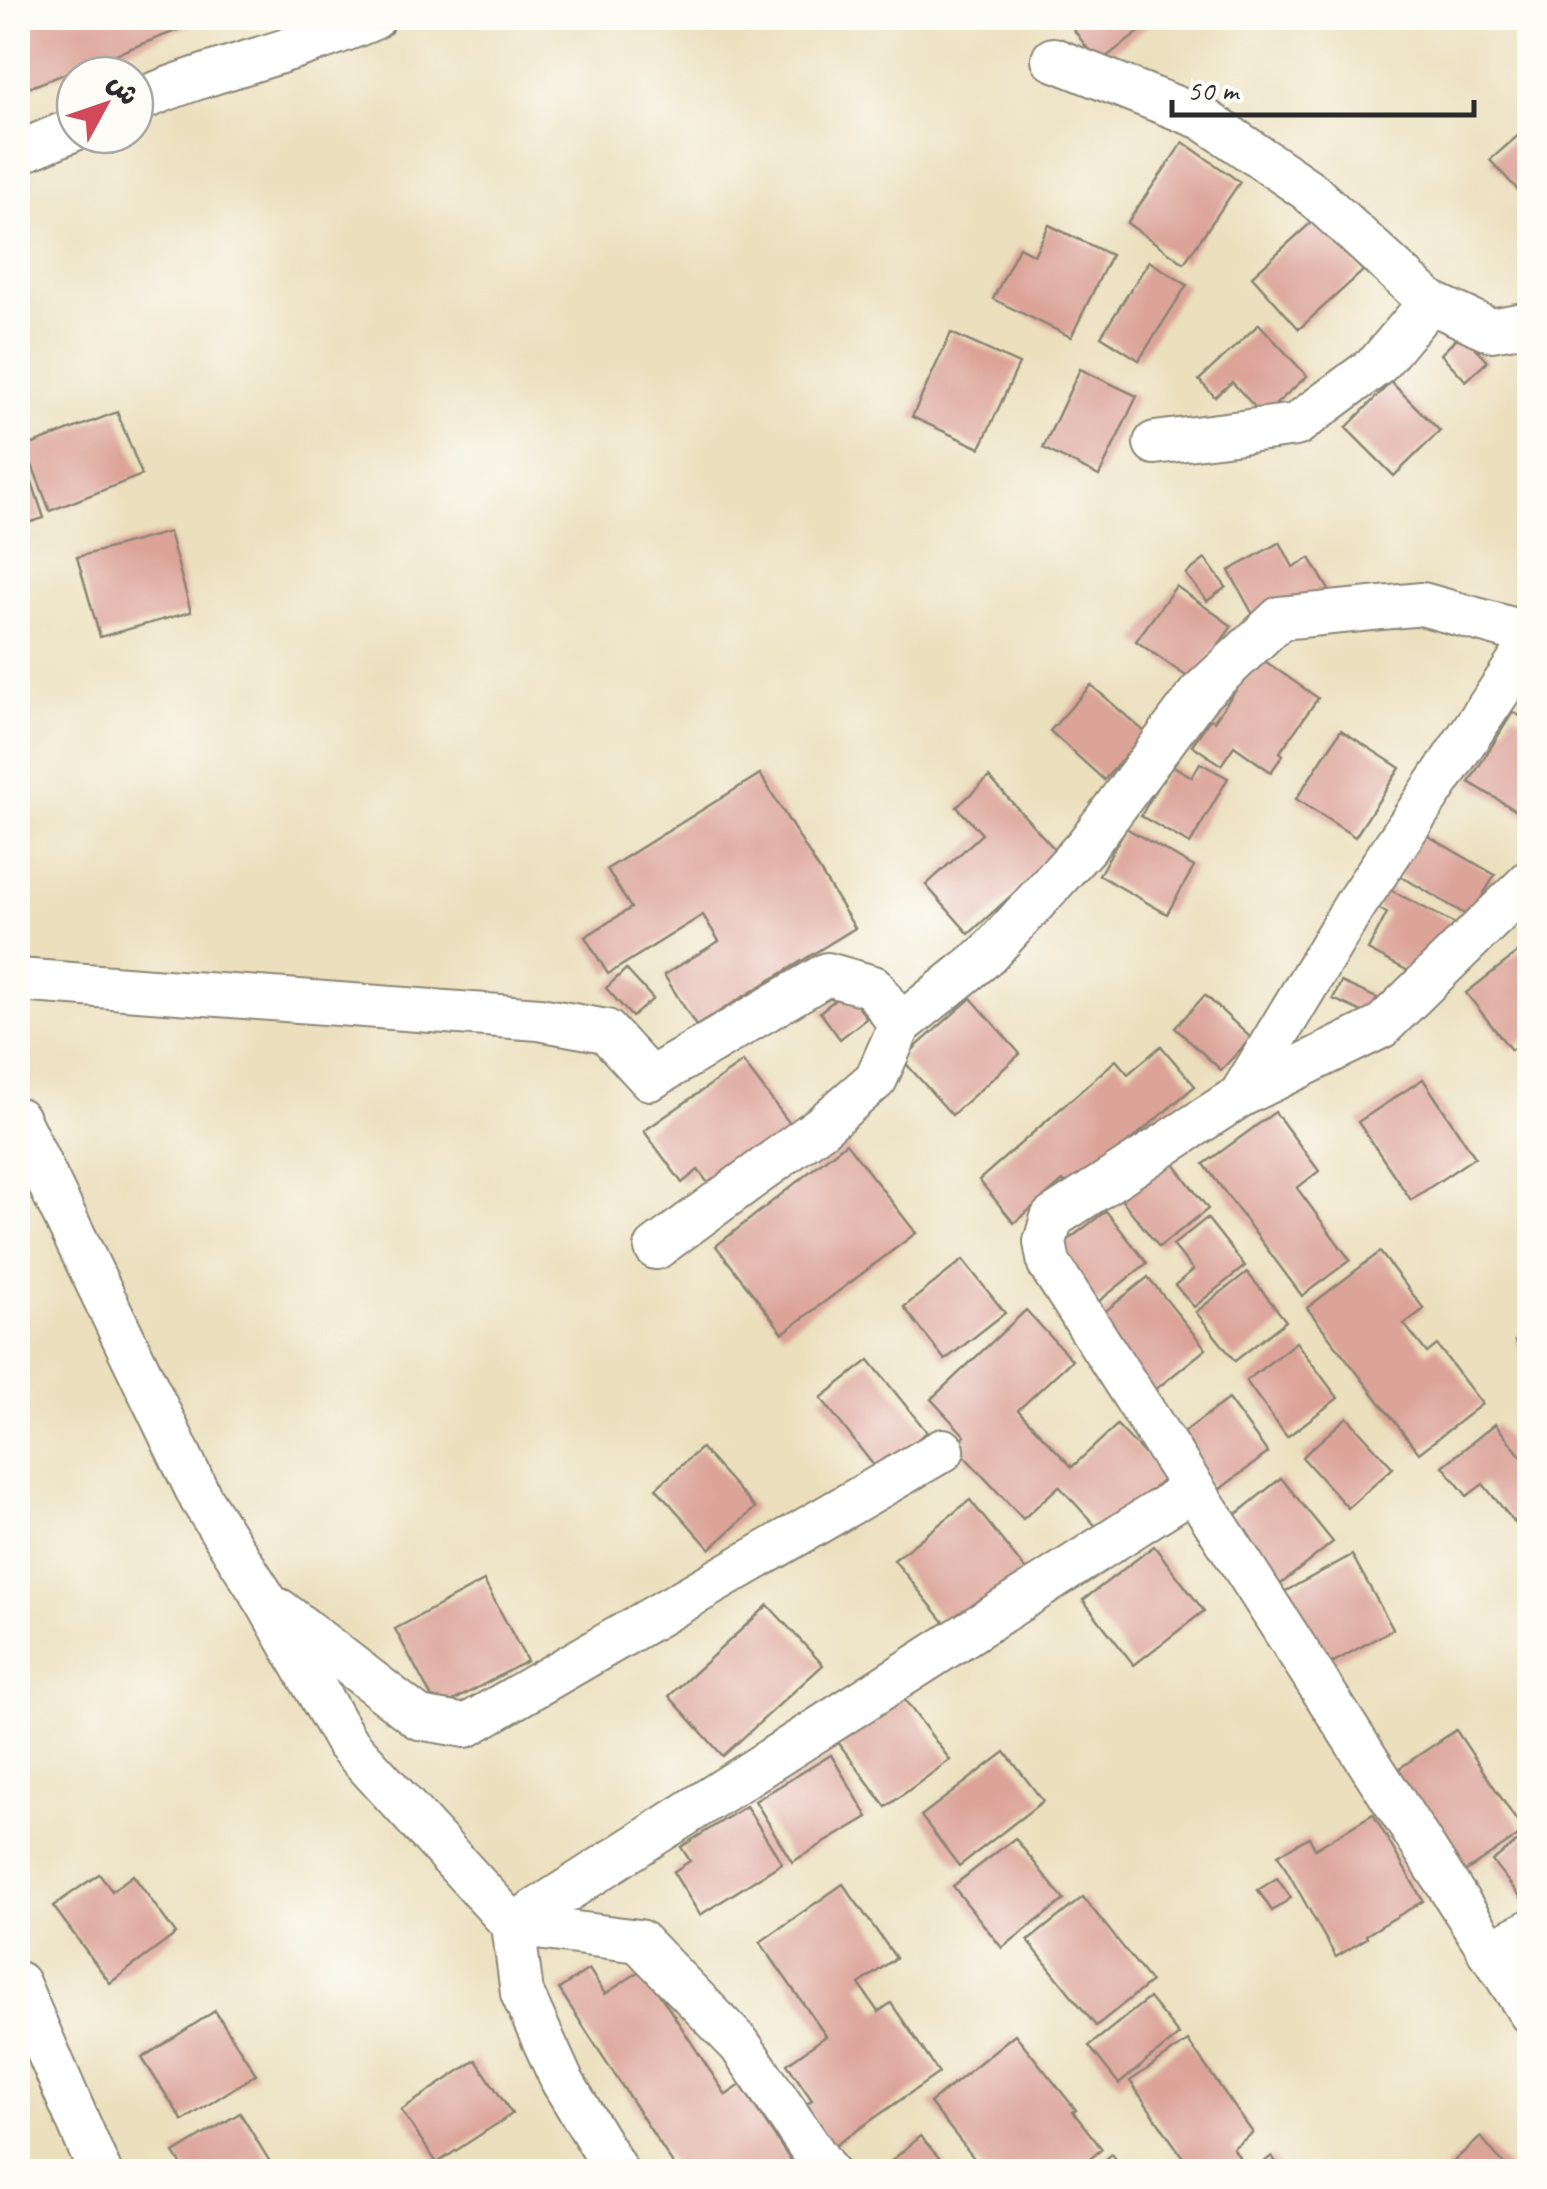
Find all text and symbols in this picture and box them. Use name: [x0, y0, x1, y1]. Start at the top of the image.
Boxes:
north arrow: [55, 55, 155, 155]
scale bar: [1172, 55, 1474, 117]
text: ش: [100, 66, 147, 112]
text: 50 m: [1187, 71, 1240, 109]

